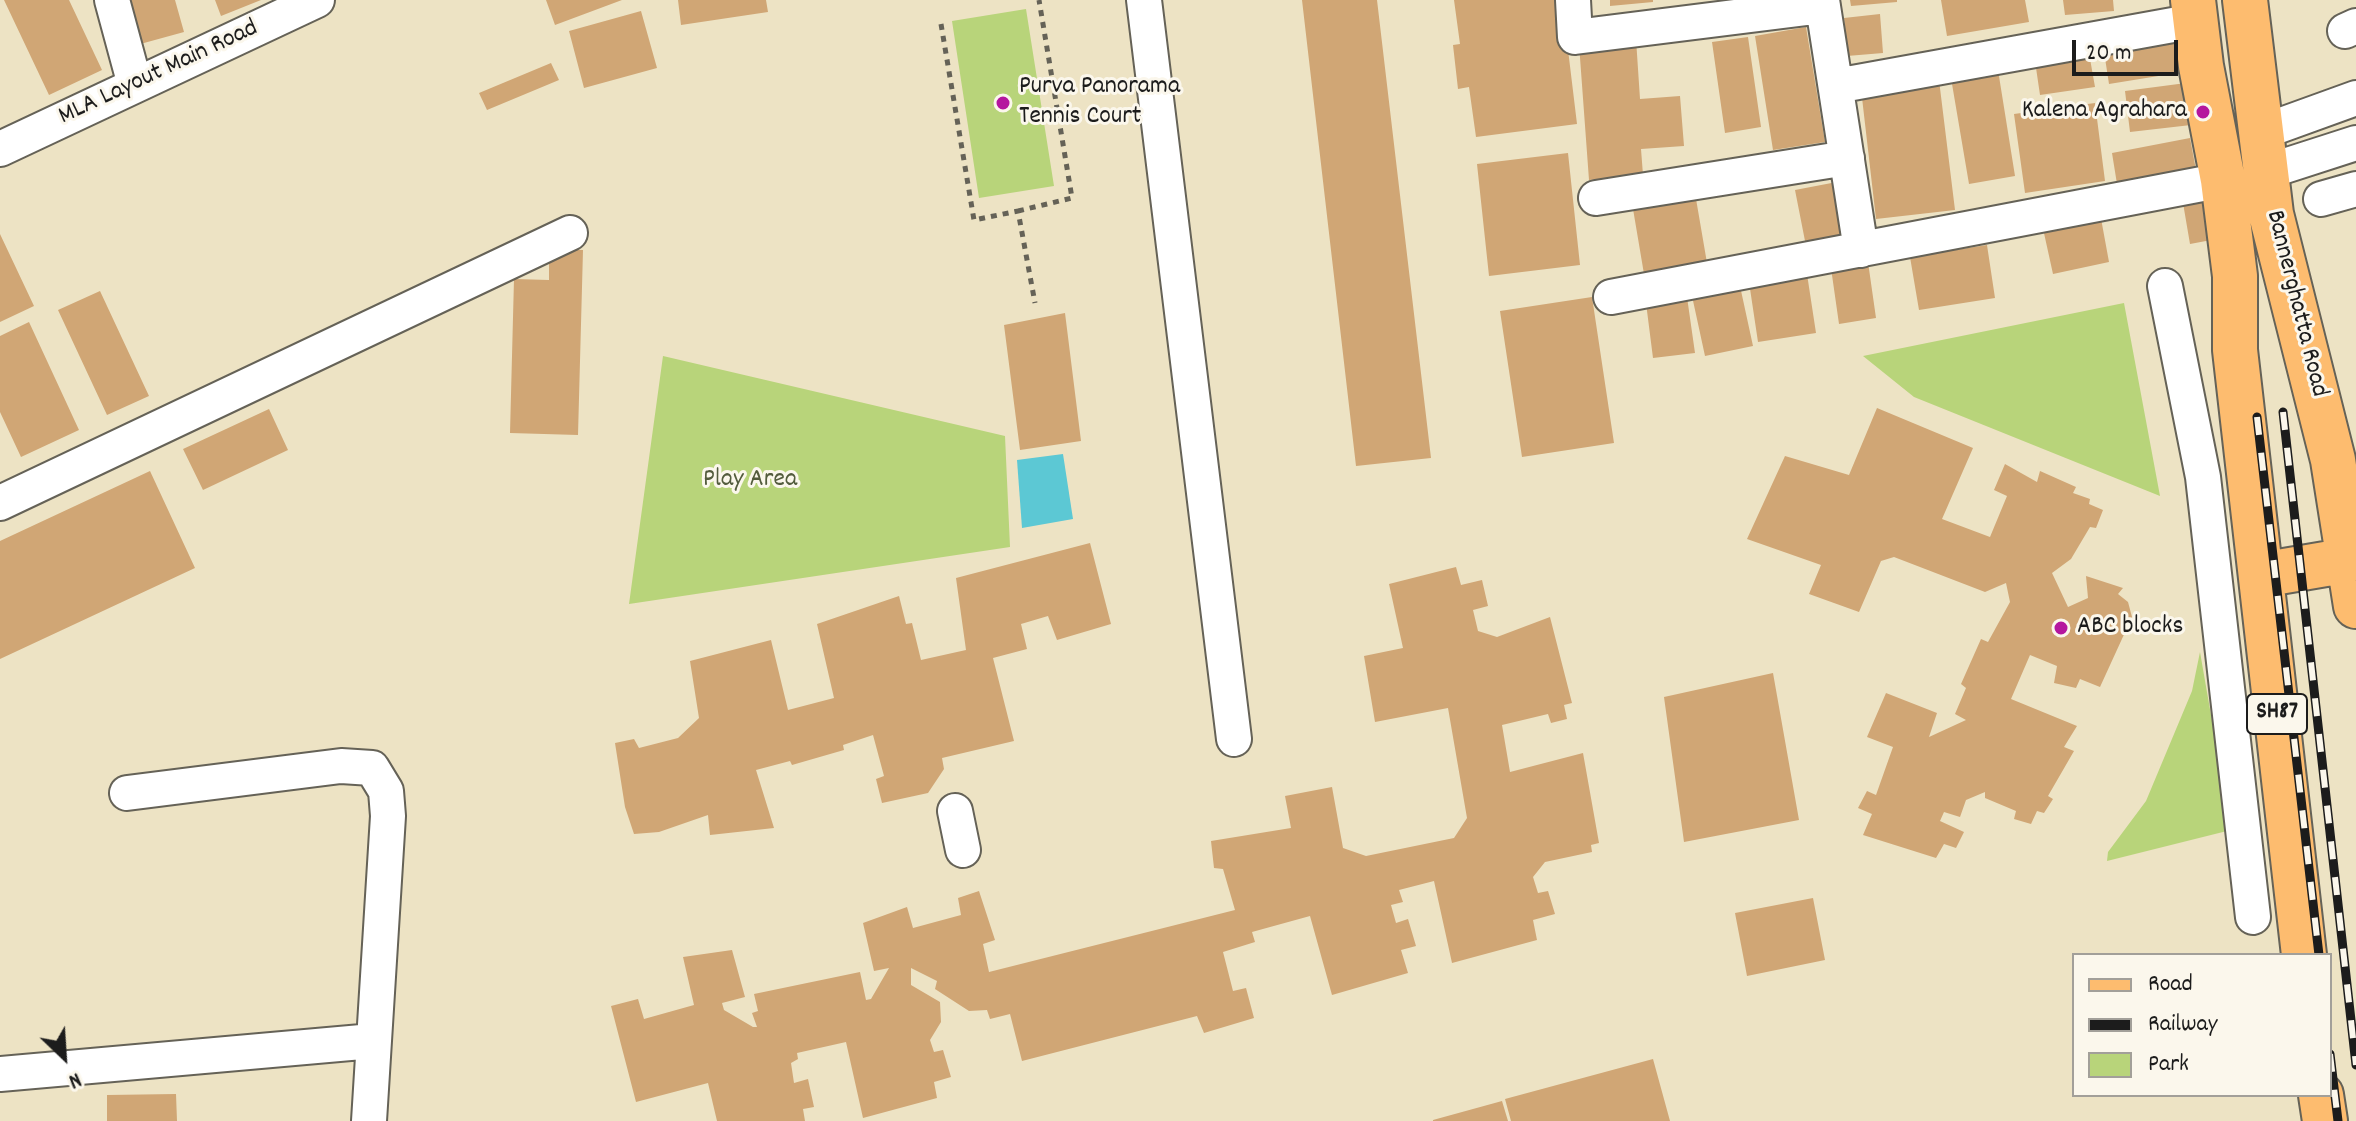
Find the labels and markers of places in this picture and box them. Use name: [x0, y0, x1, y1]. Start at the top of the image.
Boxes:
place label: Purva Panorama Tennis Court: [1019, 72, 1180, 134]
marker: Purva Panorama Tennis Court: [994, 94, 1012, 112]
place label: Kalena Agrahara: [2022, 96, 2187, 128]
marker: Kalena Agrahara: [2194, 103, 2212, 121]
place label: ABC blocks: [2077, 612, 2183, 644]
marker: ABC blocks: [2052, 619, 2070, 637]

